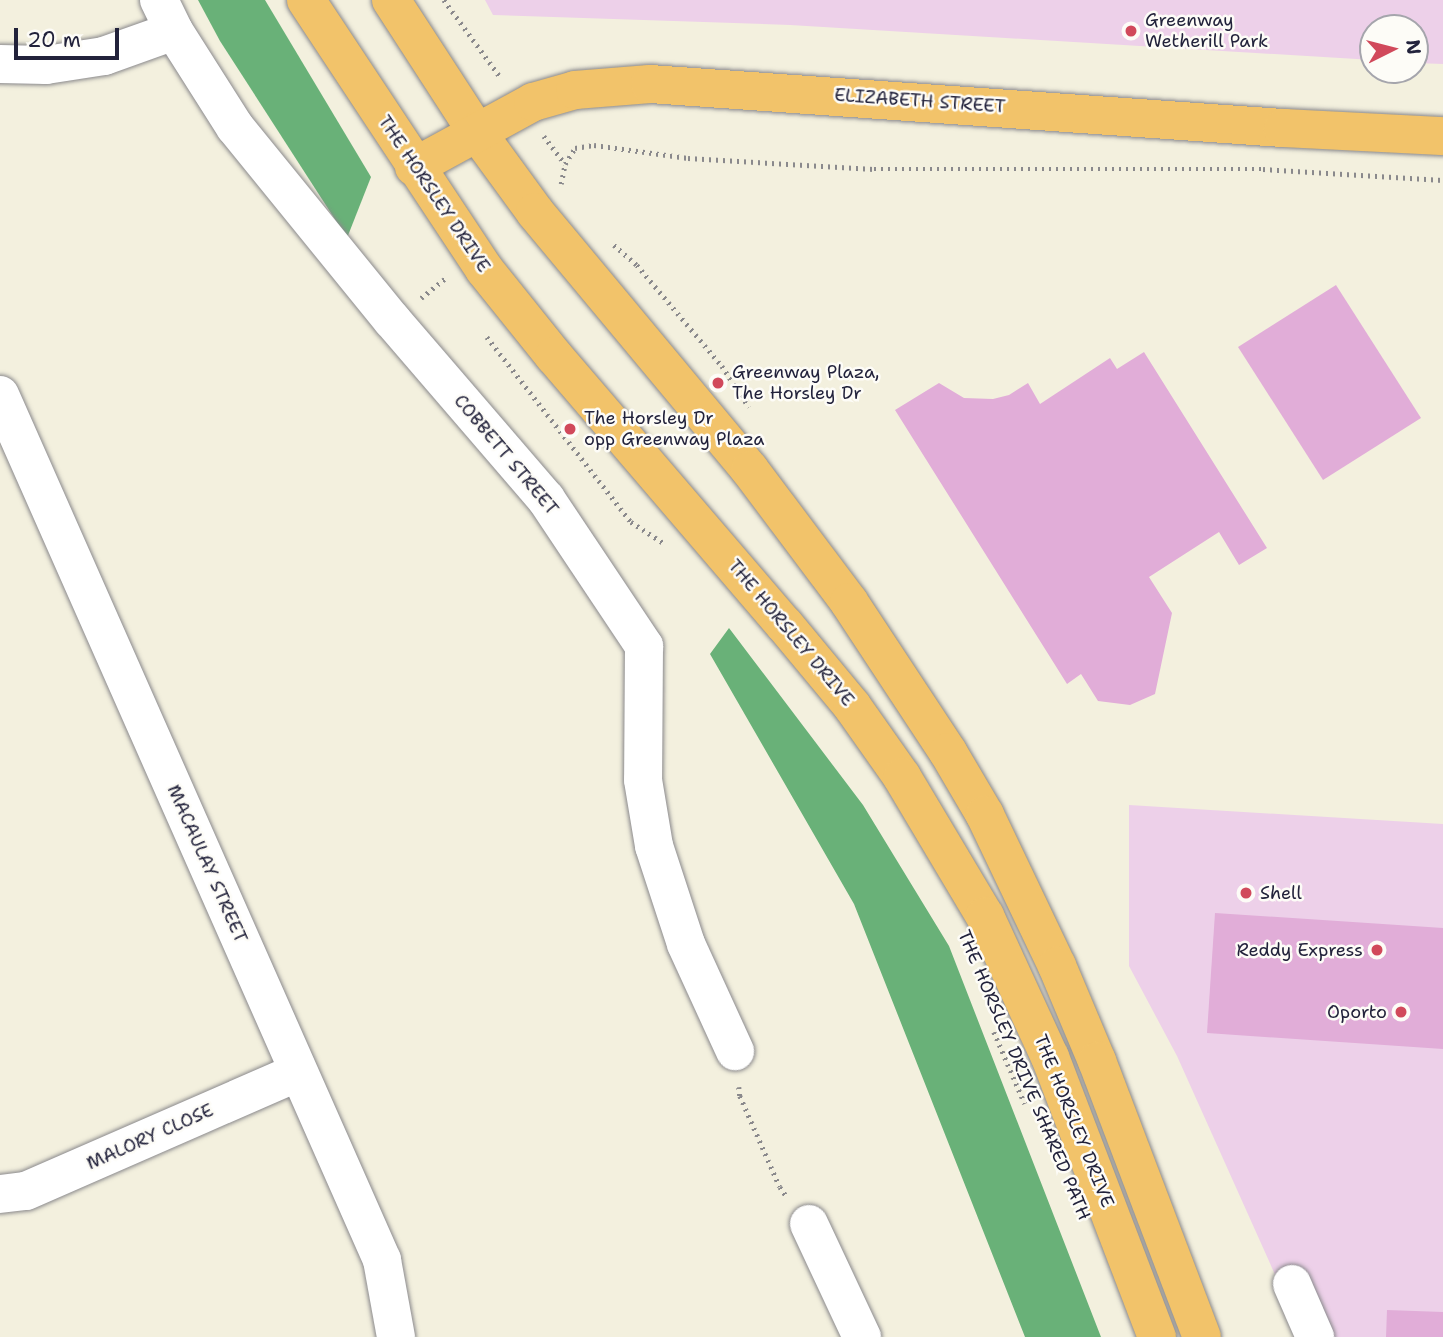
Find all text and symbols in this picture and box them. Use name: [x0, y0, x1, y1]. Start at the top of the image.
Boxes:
place label: Greenway Wetherill Park: [1145, 10, 1268, 52]
scale bar: [18, 14, 122, 58]
north arrow: [1359, 14, 1429, 84]
marker: Greenway Wetherill Park: [1123, 23, 1139, 39]
text: 20 m: [27, 26, 81, 54]
text: N: [1400, 38, 1427, 56]
street label: ELIZABETH STREET: [834, 84, 1006, 118]
street label: THE HORSLEY DRIVE: [373, 111, 495, 277]
place label: Greenway Plaza, The Horsley Dr: [732, 362, 880, 404]
marker: Greenway Plaza, The Horsley Dr: [710, 375, 726, 391]
street label: COBBETT STREET: [449, 390, 563, 520]
place label: The Horsley Dr opp Greenway Plaza: [584, 408, 765, 450]
marker: The Horsley Dr opp Greenway Plaza: [562, 421, 578, 437]
street label: THE HORSLEY DRIVE: [723, 555, 859, 711]
street label: MACAULAY STREET: [162, 782, 252, 946]
place label: Shell: [1260, 882, 1302, 904]
marker: Shell: [1238, 885, 1254, 901]
street label: THE HORSLEY DRIVE SHARED PATH: [953, 927, 1095, 1223]
place label: Reddy Express: [1236, 939, 1363, 961]
marker: Reddy Express: [1369, 942, 1385, 958]
place label: Oporto: [1327, 1001, 1387, 1023]
marker: Oporto: [1393, 1004, 1409, 1020]
street label: THE HORSLEY DRIVE: [1029, 1031, 1119, 1211]
street label: MALORY CLOSE: [83, 1099, 217, 1175]

